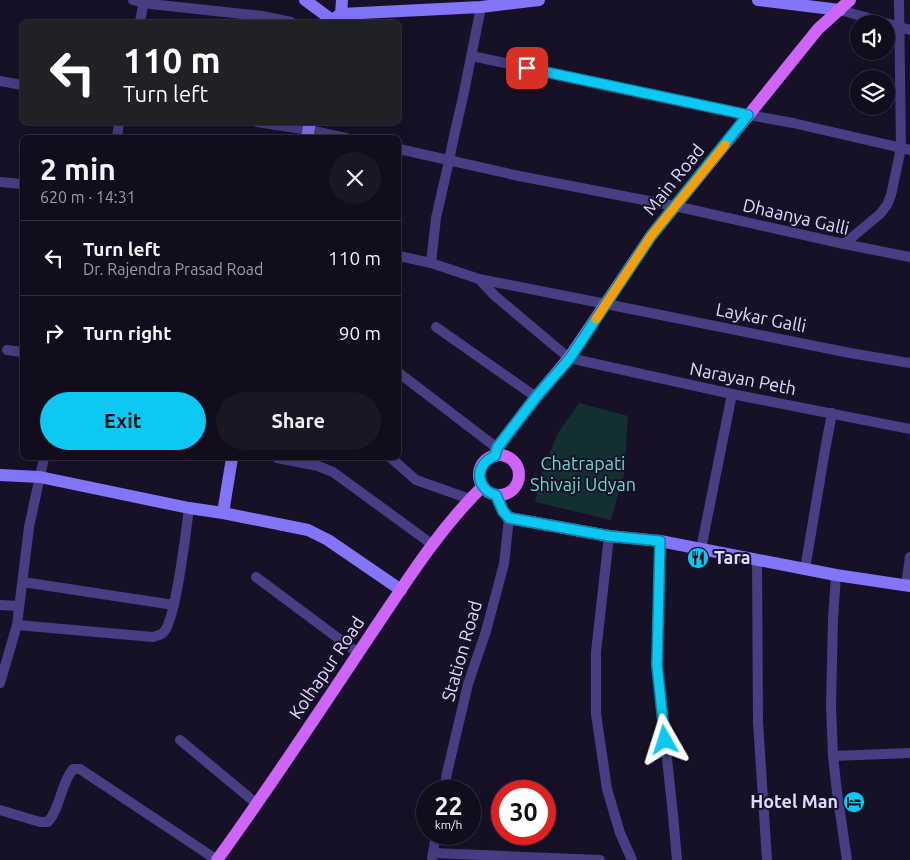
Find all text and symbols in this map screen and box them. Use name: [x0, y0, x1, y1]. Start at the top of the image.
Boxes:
map controls: [850, 15, 895, 115]
button: sound: [850, 15, 895, 60]
icon: left: [40, 40, 105, 105]
text: 110 m: [123, 40, 221, 80]
pin: [506, 47, 548, 89]
icon: arrive: [513, 54, 541, 82]
button: layers: [850, 70, 895, 115]
text: Turn left: [123, 81, 208, 106]
street label: Main Road: [639, 140, 708, 219]
text: 2 min: [40, 152, 116, 186]
button: close: [329, 152, 381, 204]
text: 620 m · 14:31: [40, 188, 136, 206]
street label: Dhaanya Galli: [741, 194, 851, 238]
text: Turn left: [83, 238, 161, 260]
icon: left: [40, 244, 68, 272]
text: 110 m: [328, 247, 381, 269]
text: Dr. Rajendra Prasad Road: [83, 260, 263, 278]
street label: Laykar Galli: [714, 298, 808, 336]
icon: right: [40, 319, 68, 347]
text: Turn right: [83, 322, 171, 344]
text: 90 m: [339, 322, 381, 344]
street label: Narayan Peth: [688, 358, 798, 398]
button: Exit: [40, 392, 206, 450]
button: Share: [216, 392, 381, 450]
park label: Chatrapati Shivaji Udyan: [530, 453, 636, 494]
restaurant icon: Tara: [686, 546, 710, 570]
place label: Tara: [714, 547, 750, 567]
street label: Station Road: [437, 598, 485, 703]
street label: Kolhapur Road: [285, 613, 368, 722]
position arrow: [638, 713, 690, 765]
speed limit sign: 30: [491, 780, 556, 845]
hotel icon: Hotel Man: [842, 790, 866, 814]
place label: Hotel Man: [750, 791, 838, 811]
text: 22: [434, 792, 463, 820]
text: km/h: [435, 818, 462, 831]

